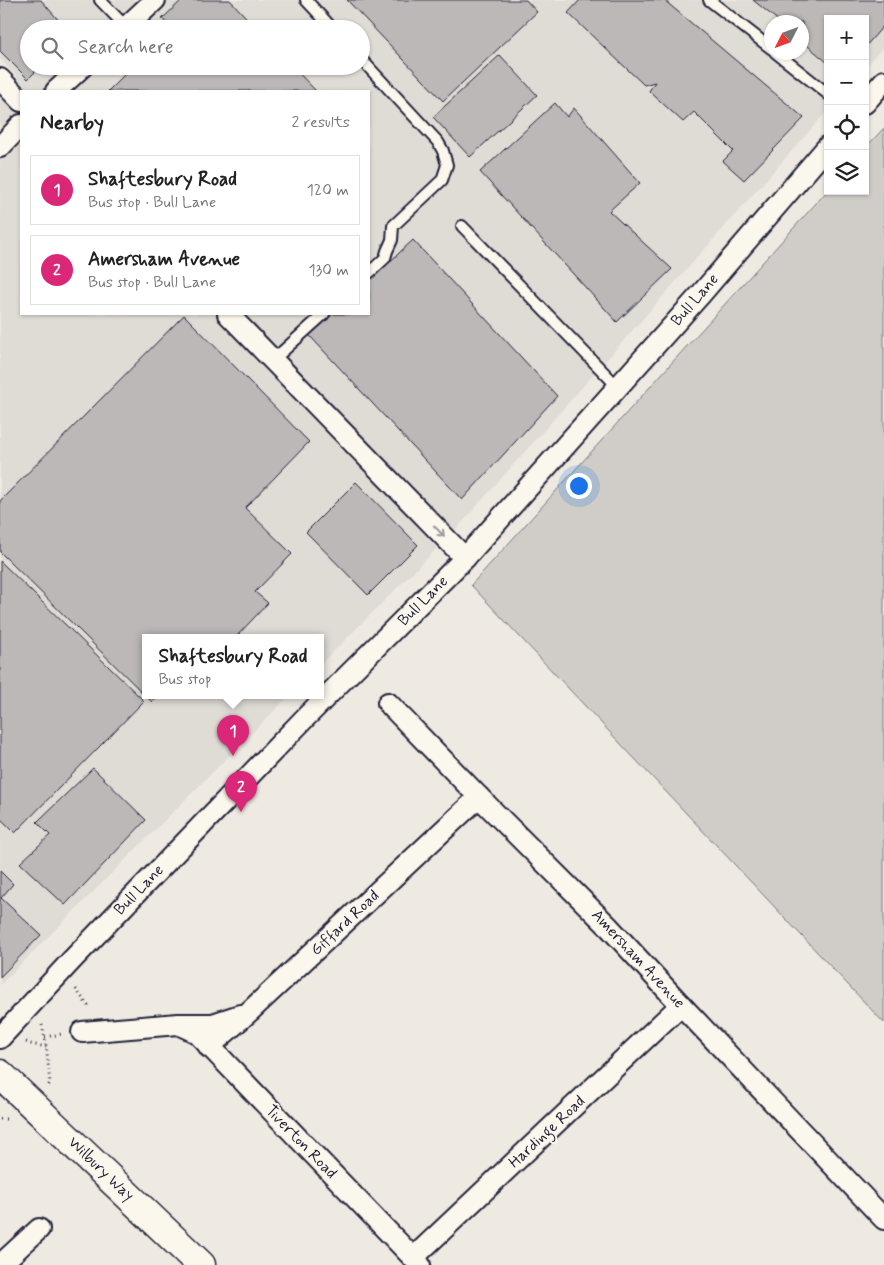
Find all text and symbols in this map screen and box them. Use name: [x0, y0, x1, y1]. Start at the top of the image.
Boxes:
north arrow: [764, 15, 809, 60]
map controls: [824, 15, 869, 195]
button: +: [824, 15, 869, 60]
search box: [20, 20, 370, 75]
icon: search: [38, 34, 66, 62]
text: Search here: [78, 35, 174, 60]
button: −: [824, 60, 869, 105]
button: locate: [824, 105, 869, 150]
text: Nearby: [40, 109, 104, 137]
text: 2 results: [292, 112, 350, 133]
button: layers: [824, 150, 869, 195]
text: Shaftesbury Road: [88, 167, 237, 192]
text: 1: [53, 180, 61, 201]
text: 120 m: [307, 180, 349, 201]
text: Bus stop · Bull Lane: [88, 192, 216, 213]
text: Amersham Avenue: [88, 247, 240, 272]
text: 2: [53, 260, 61, 281]
text: 130 m: [308, 260, 349, 281]
street label: Bull Lane: [666, 269, 724, 331]
text: Bus stop · Bull Lane: [88, 272, 216, 293]
your location: [566, 473, 592, 499]
one-way arrow: [433, 524, 445, 537]
street label: Bull Lane: [393, 571, 453, 631]
popup: [142, 634, 324, 699]
text: Shaftesbury Road: [158, 644, 308, 669]
text: Bus stop: [158, 669, 211, 690]
pin: 1: [217, 715, 249, 756]
pin: 2: [225, 771, 257, 812]
street label: Bull Lane: [110, 860, 168, 920]
street label: Giffard Road: [306, 886, 384, 960]
street label: Amersham Avenue: [587, 905, 689, 1013]
street label: Hardinge Road: [504, 1091, 590, 1174]
street label: Tiverton Road: [261, 1101, 341, 1183]
street label: Wilbury Way: [63, 1132, 139, 1206]

